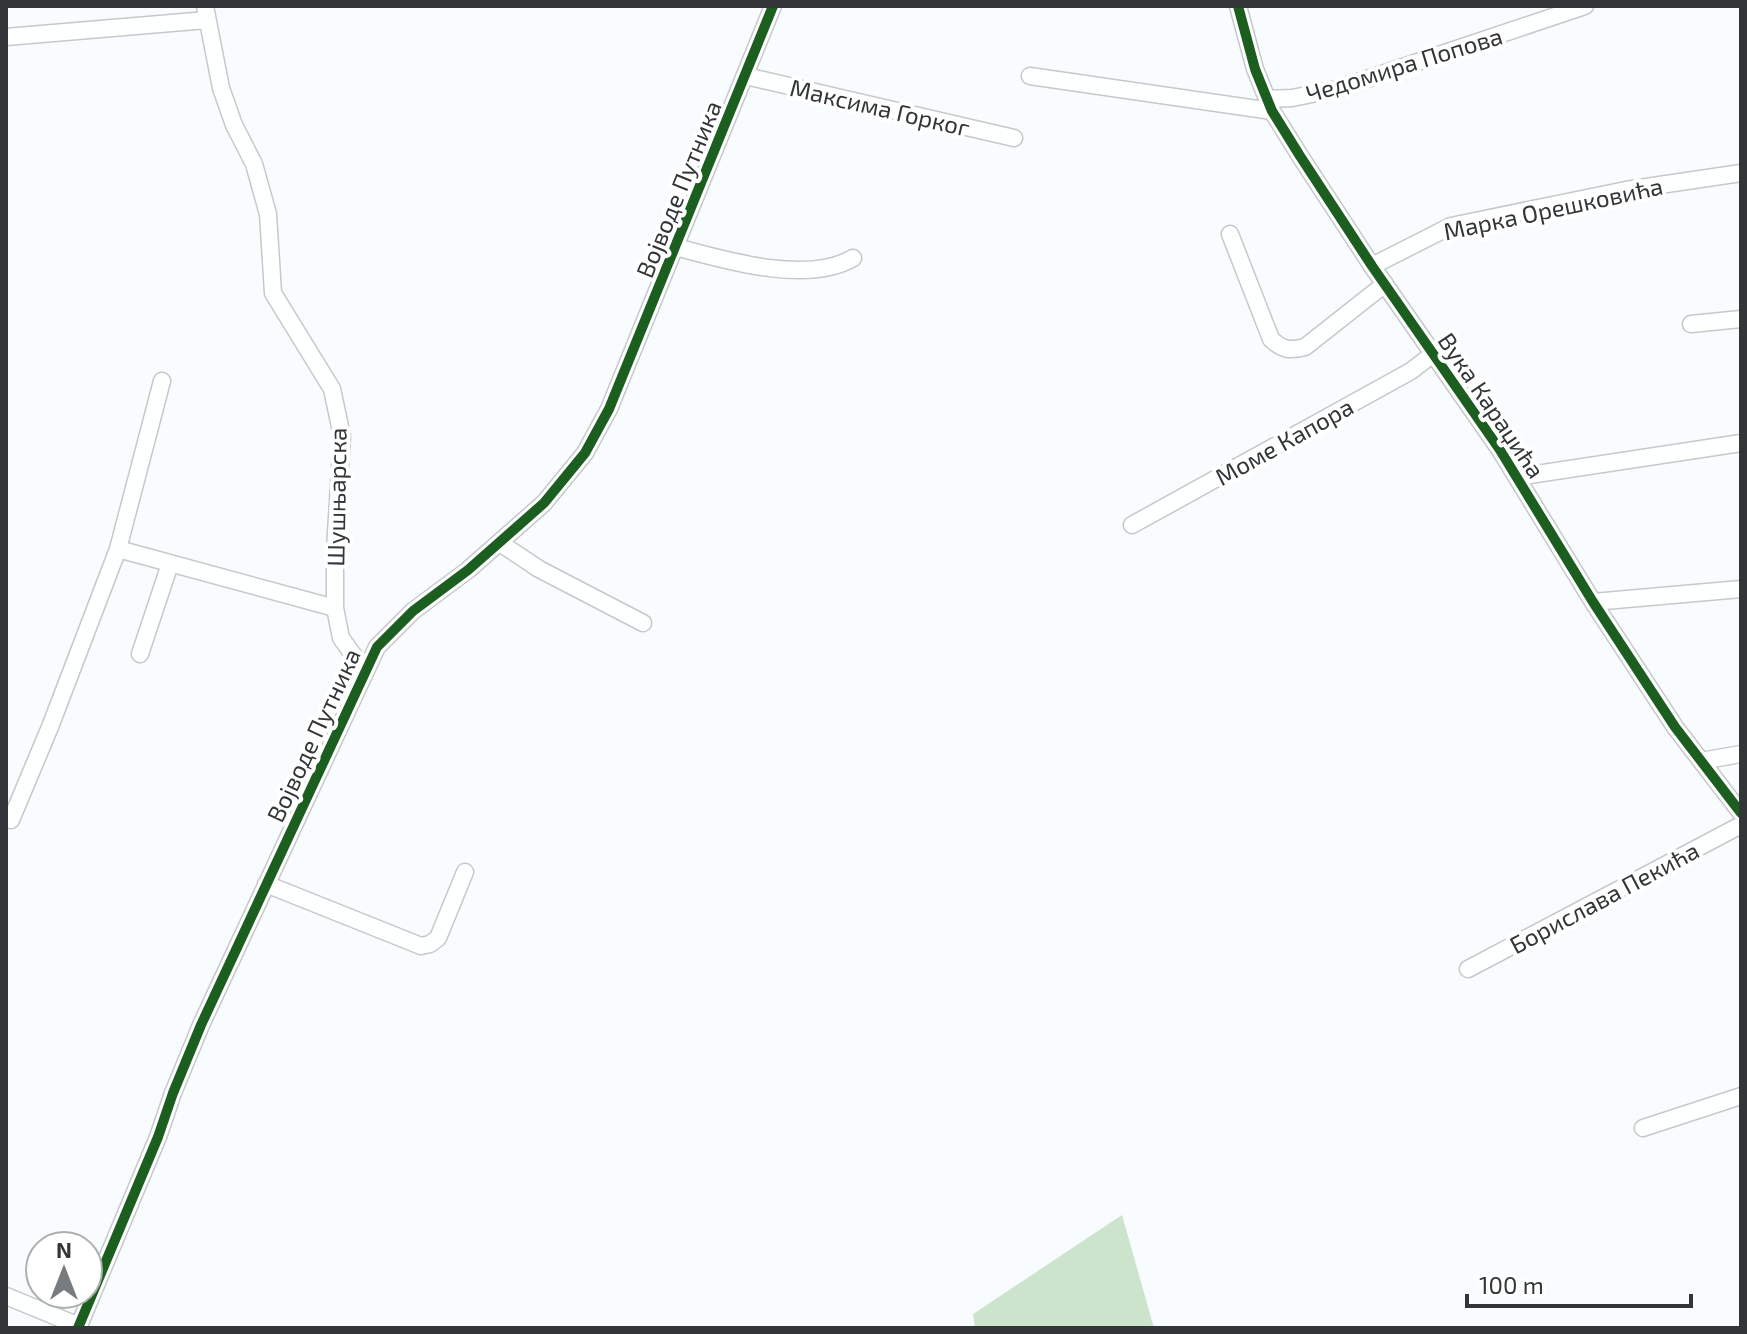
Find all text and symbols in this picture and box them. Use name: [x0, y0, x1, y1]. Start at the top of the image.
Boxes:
street label: Чедомира Попова: [1302, 20, 1506, 108]
street label: Максима Горког: [787, 72, 973, 142]
street label: Војводе Путника: [629, 96, 728, 282]
street label: Марка Орешковића: [1441, 171, 1665, 245]
street label: Вука Караџића: [1432, 327, 1551, 484]
street label: Моме Капора: [1210, 391, 1358, 491]
street label: Шушњарска: [320, 427, 353, 567]
street label: Војводе Путника: [260, 644, 367, 827]
street label: Борислава Пекића: [1505, 835, 1703, 959]
north arrow: [24, 1230, 104, 1310]
text: N: [56, 1236, 72, 1262]
scale bar: [1467, 1258, 1691, 1308]
text: 100 m: [1479, 1270, 1544, 1299]

